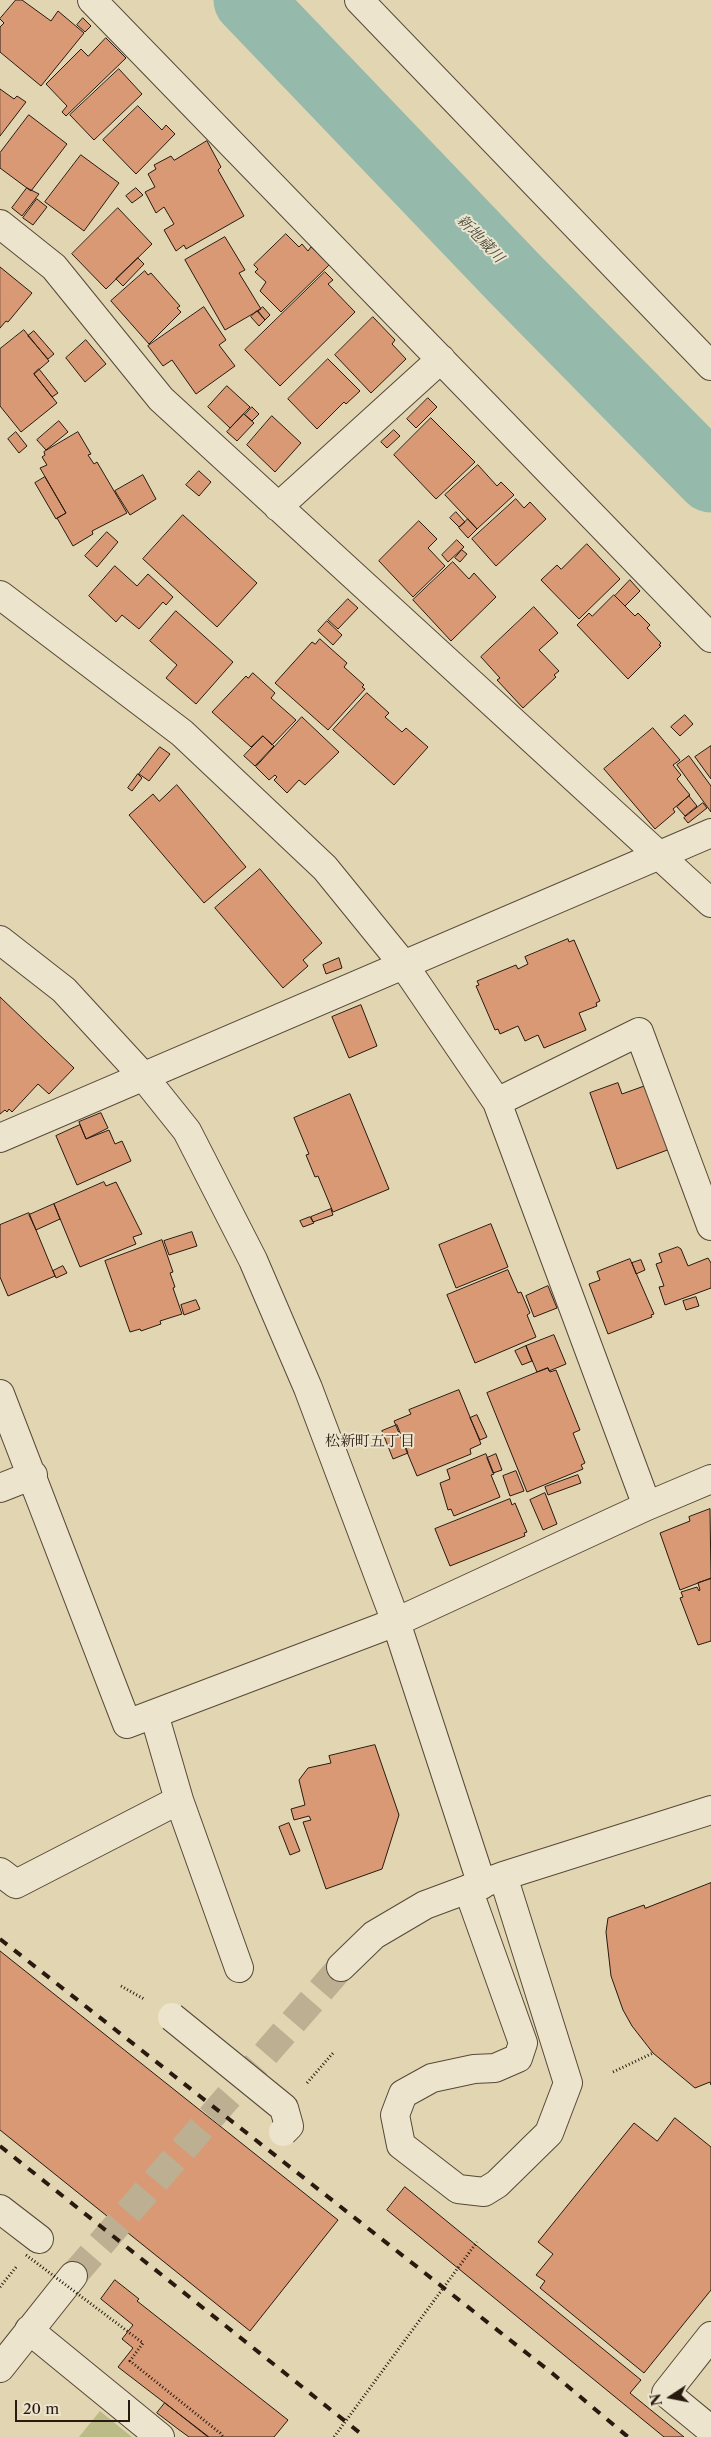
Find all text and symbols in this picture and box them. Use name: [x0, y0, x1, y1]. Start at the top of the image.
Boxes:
water label: 新地蔵川: [453, 211, 507, 267]
district label: 松新町五丁目: [325, 1433, 415, 1451]
north arrow: [646, 2372, 696, 2422]
scale bar: [18, 2390, 132, 2422]
text: N: [646, 2392, 666, 2408]
text: 20 m: [23, 2399, 59, 2418]

